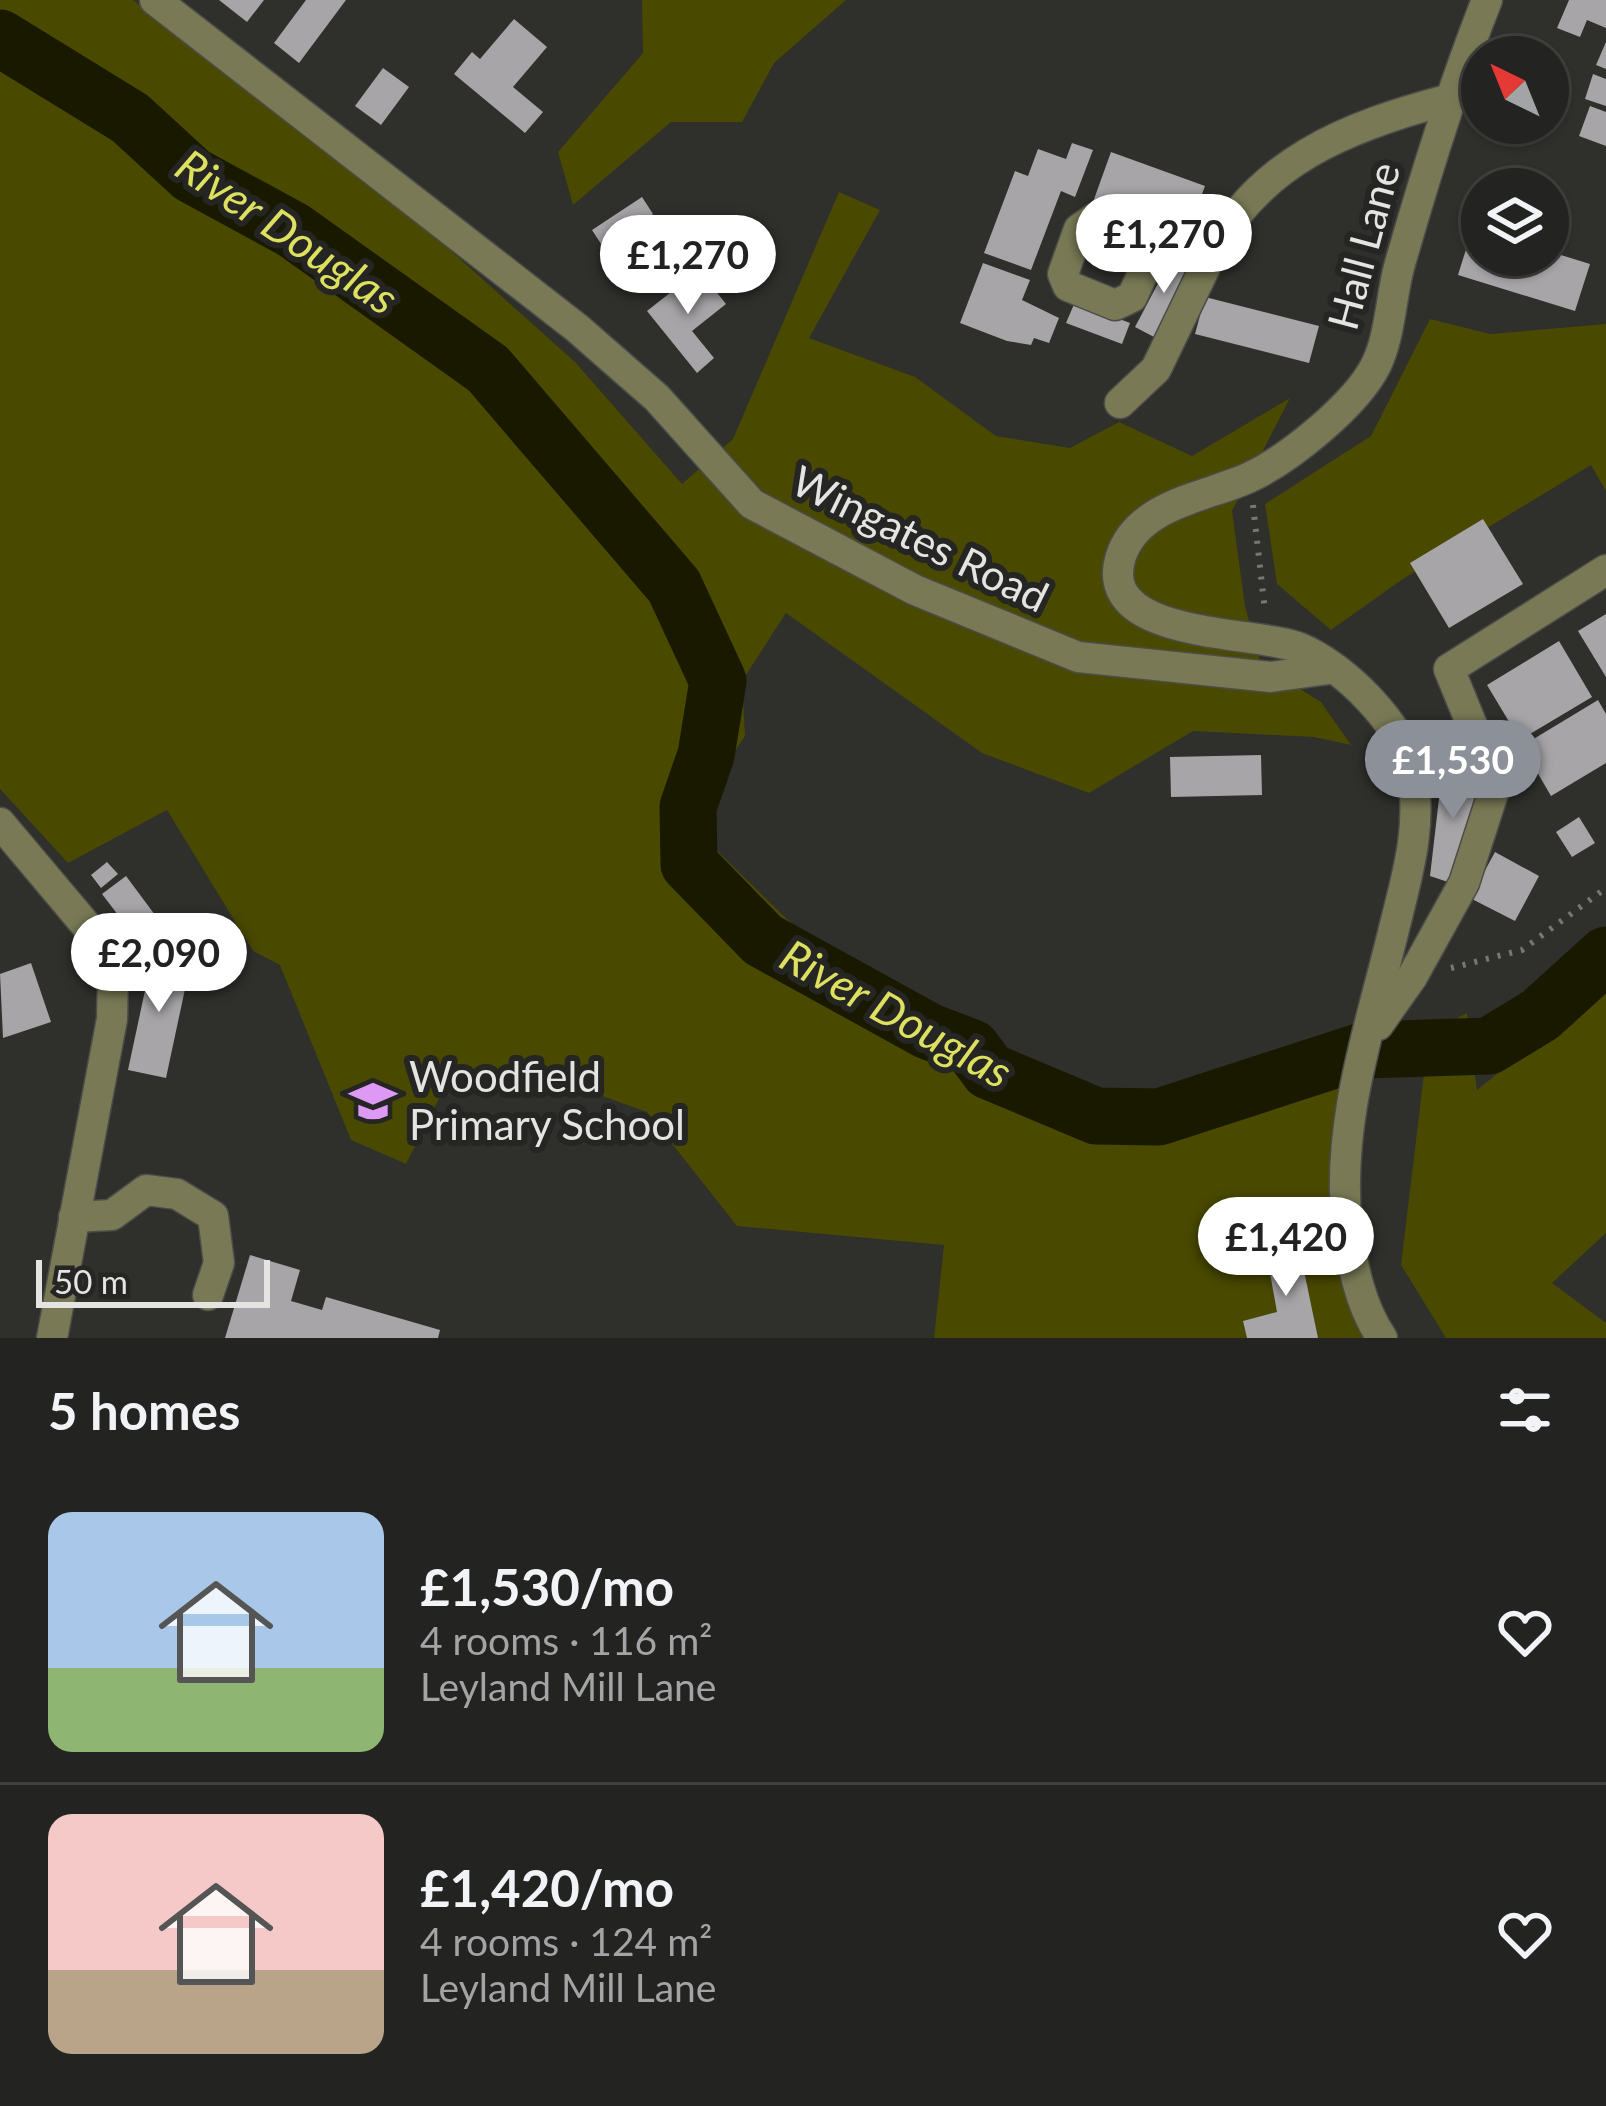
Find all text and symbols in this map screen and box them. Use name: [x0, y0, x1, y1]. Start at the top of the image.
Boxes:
north arrow: [1461, 36, 1569, 144]
map controls: [1461, 36, 1569, 276]
water label: River Douglas: [166, 137, 409, 325]
street label: Hall Lane: [1317, 157, 1409, 335]
button: layers: [1461, 168, 1569, 276]
pin: £1,270: [1066, 194, 1262, 296]
text: £1,270: [1103, 210, 1225, 256]
pin: £1,270: [590, 215, 786, 317]
text: £1,270: [627, 231, 749, 277]
street label: Wingates Road: [784, 455, 1057, 622]
pin: £1,530: [1355, 720, 1551, 822]
text: £1,530: [1392, 736, 1514, 782]
pin: £2,090: [61, 913, 257, 1015]
water label: River Douglas: [772, 928, 1021, 1099]
text: £2,090: [98, 929, 220, 975]
place label: Woodfield Primary School: [409, 1051, 685, 1149]
school or university icon: Woodfield Primary School: [348, 1076, 398, 1126]
pin: £1,420: [1188, 1197, 1384, 1299]
text: £1,420: [1225, 1213, 1347, 1259]
scale bar: [36, 1254, 270, 1307]
text: 50 m: [54, 1261, 128, 1301]
icon: filters: [1492, 1377, 1558, 1443]
text: 5 homes: [48, 1380, 240, 1441]
text: £1,530/mo: [420, 1556, 674, 1617]
icon: home: [144, 1560, 288, 1704]
icon: heart: [1492, 1599, 1558, 1665]
text: 4 rooms · 116 m²: [420, 1617, 712, 1663]
text: Leyland Mill Lane: [420, 1663, 716, 1709]
text: £1,420/mo: [420, 1857, 674, 1918]
icon: home: [144, 1862, 288, 2006]
icon: heart: [1492, 1901, 1558, 1967]
text: 4 rooms · 124 m²: [420, 1918, 712, 1964]
text: Leyland Mill Lane: [420, 1964, 716, 2010]

